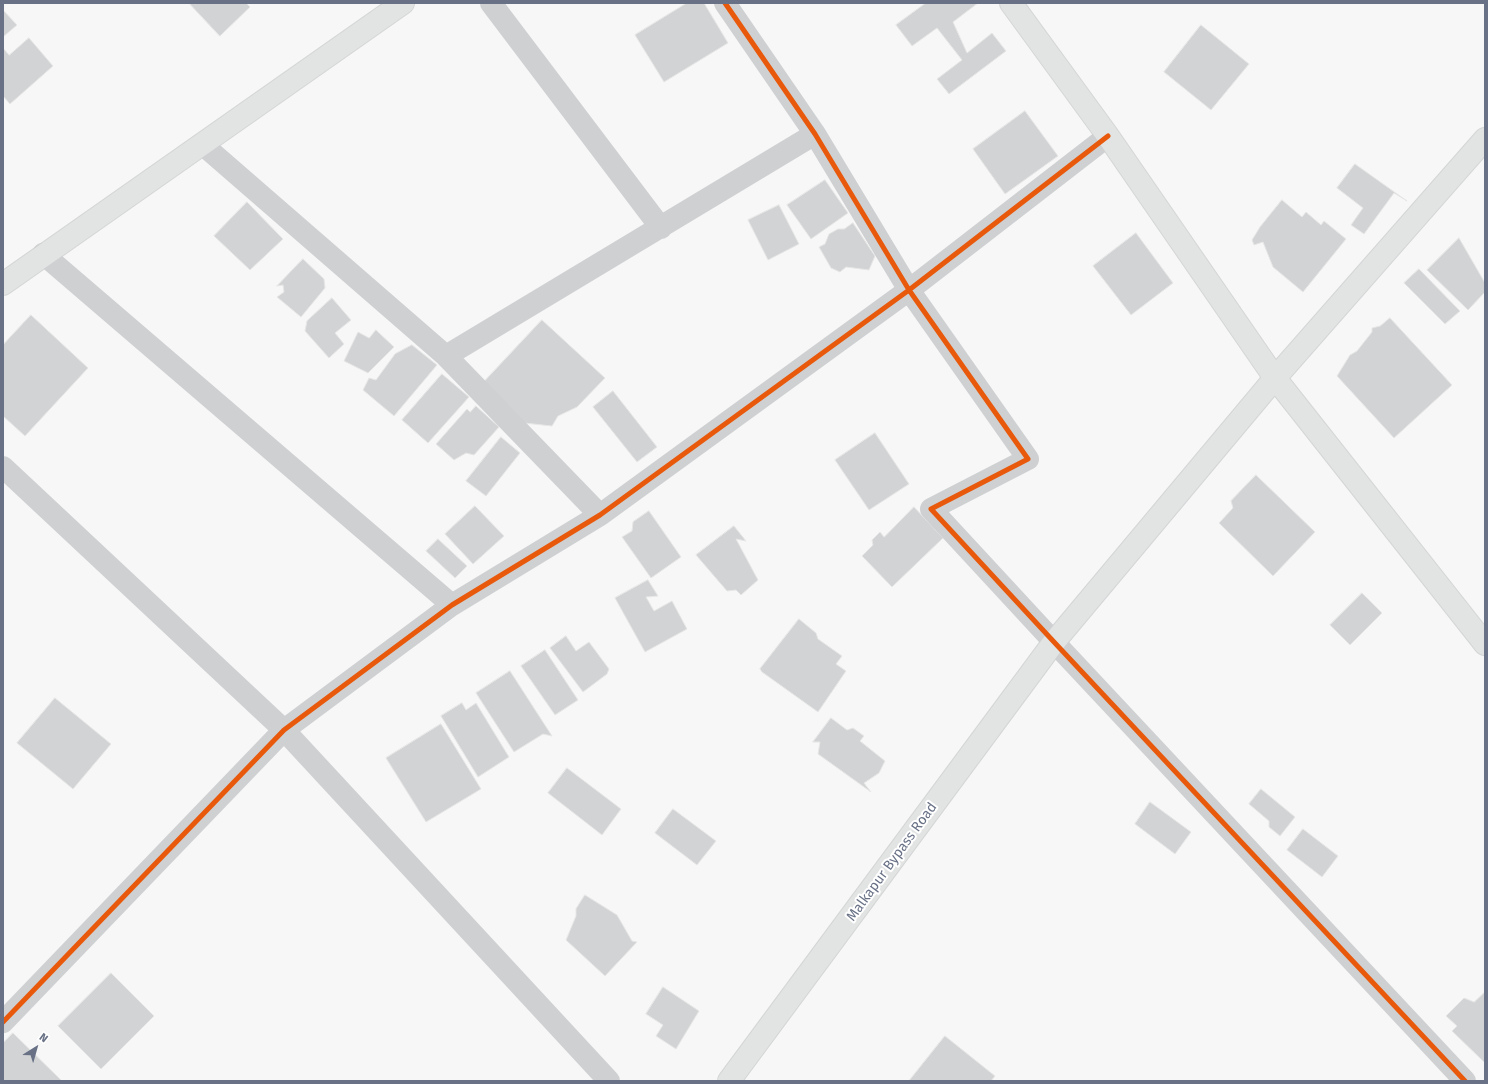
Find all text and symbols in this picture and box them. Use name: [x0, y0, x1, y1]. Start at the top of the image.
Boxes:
street label: Malkapur Bypass Road: [843, 799, 941, 925]
north arrow: [16, 1028, 56, 1068]
text: N: [37, 1031, 50, 1045]

